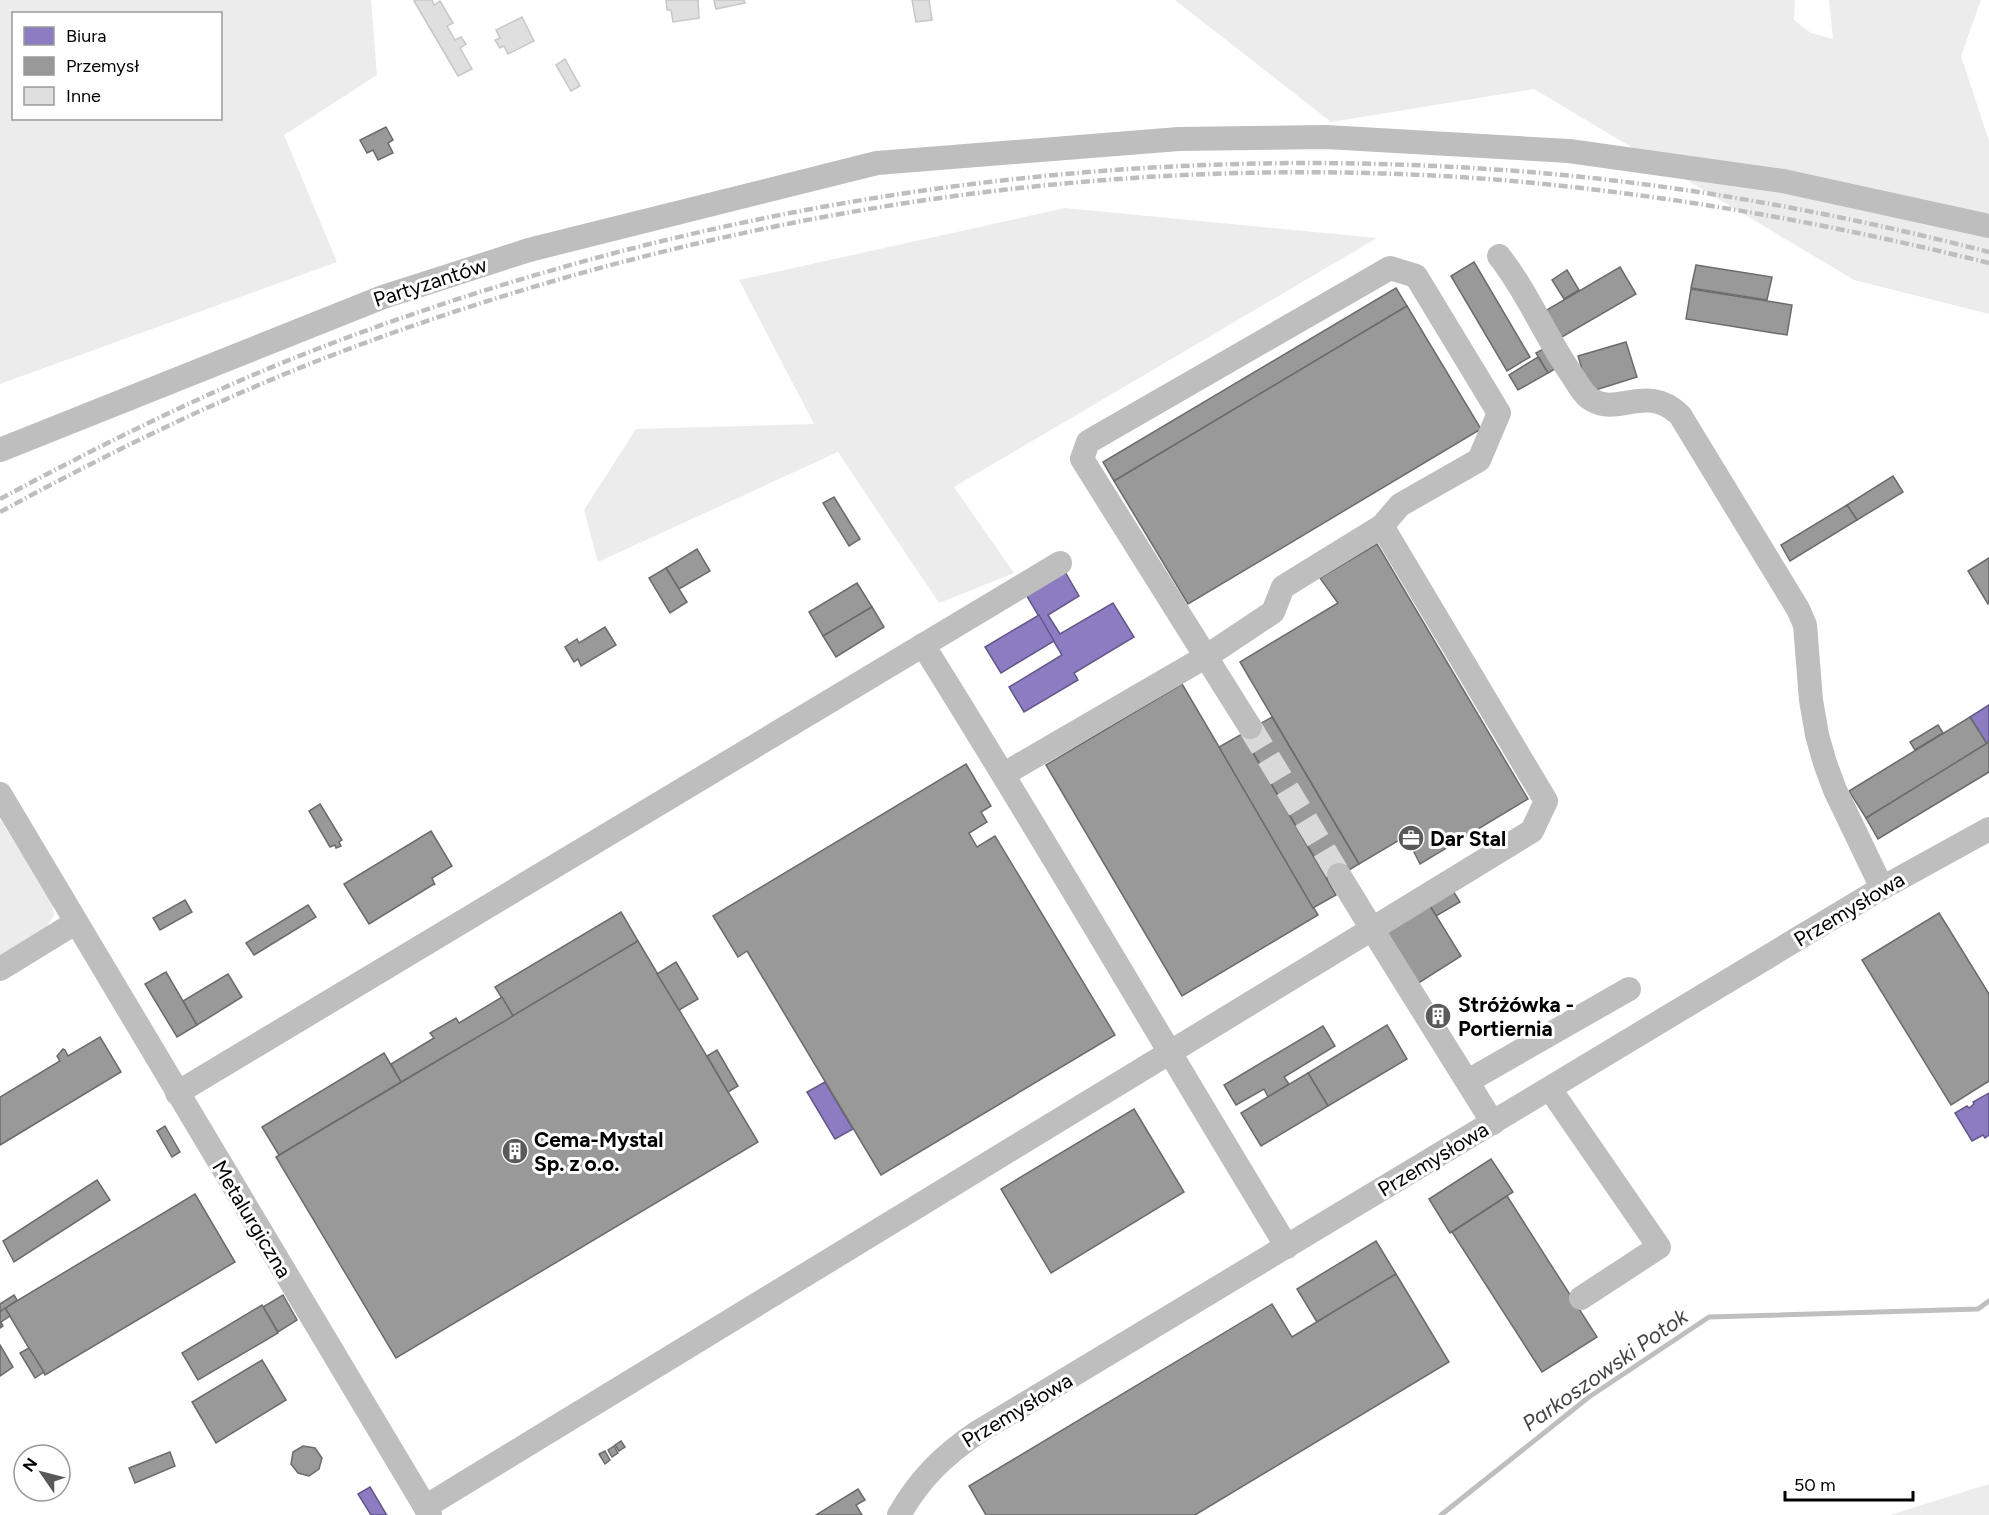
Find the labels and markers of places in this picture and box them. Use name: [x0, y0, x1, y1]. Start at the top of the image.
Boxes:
office icon: Dar Stal: [1396, 823, 1426, 853]
place label: Dar Stal: [1430, 826, 1506, 851]
place label: Stróżówka - Portiernia: [1458, 992, 1574, 1041]
building icon: Stróżówka - Portiernia: [1423, 1001, 1453, 1031]
place label: Cema-Mystal Sp. z o.o.: [534, 1127, 663, 1176]
building icon: Cema-Mystal Sp. z o.o.: [500, 1136, 530, 1166]

